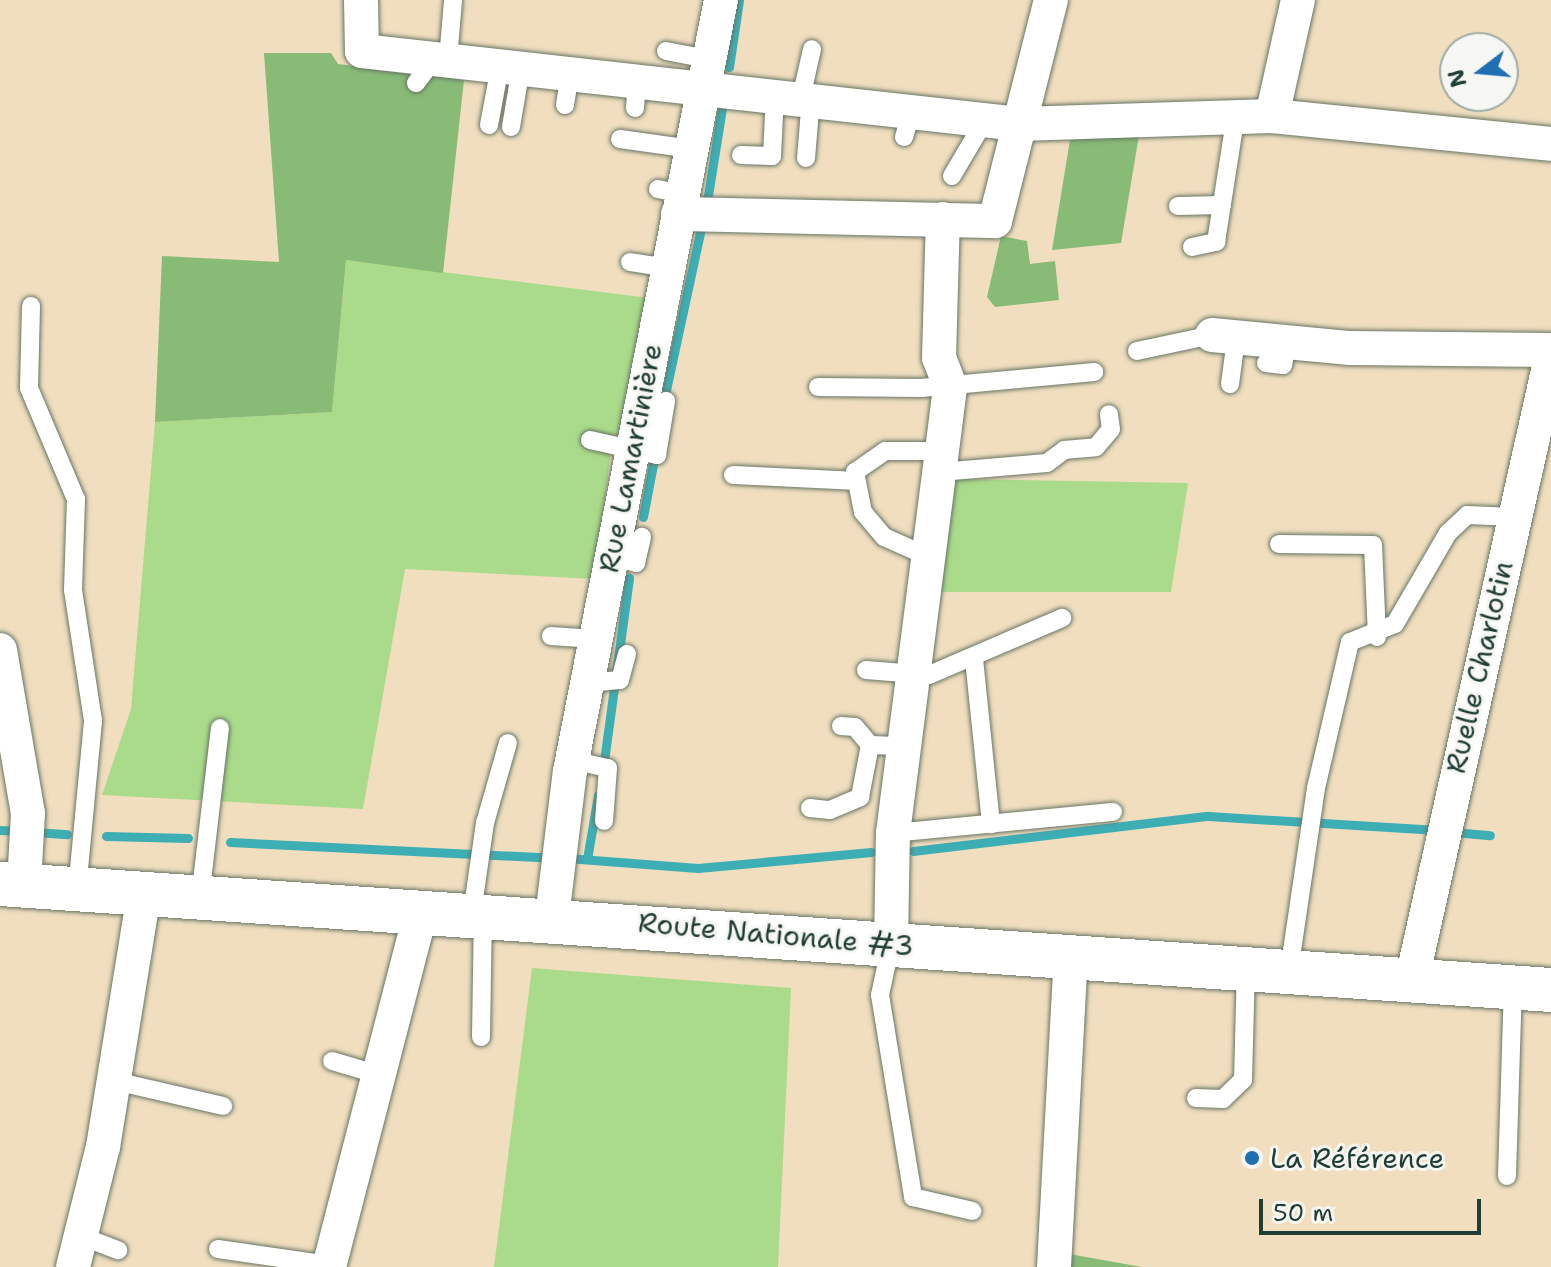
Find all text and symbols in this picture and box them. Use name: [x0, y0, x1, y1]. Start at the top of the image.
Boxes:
north arrow: [1439, 32, 1519, 112]
text: N: [1441, 66, 1474, 91]
street label: Rue Lamartinière: [591, 341, 669, 575]
street label: Ruelle Charlotin: [1438, 558, 1520, 776]
street label: Route Nationale #3: [637, 905, 915, 963]
place label: La Référence: [1270, 1141, 1444, 1175]
marker: La Référence: [1241, 1147, 1263, 1169]
scale bar: [1263, 1183, 1485, 1233]
text: 50 m: [1273, 1197, 1333, 1229]

